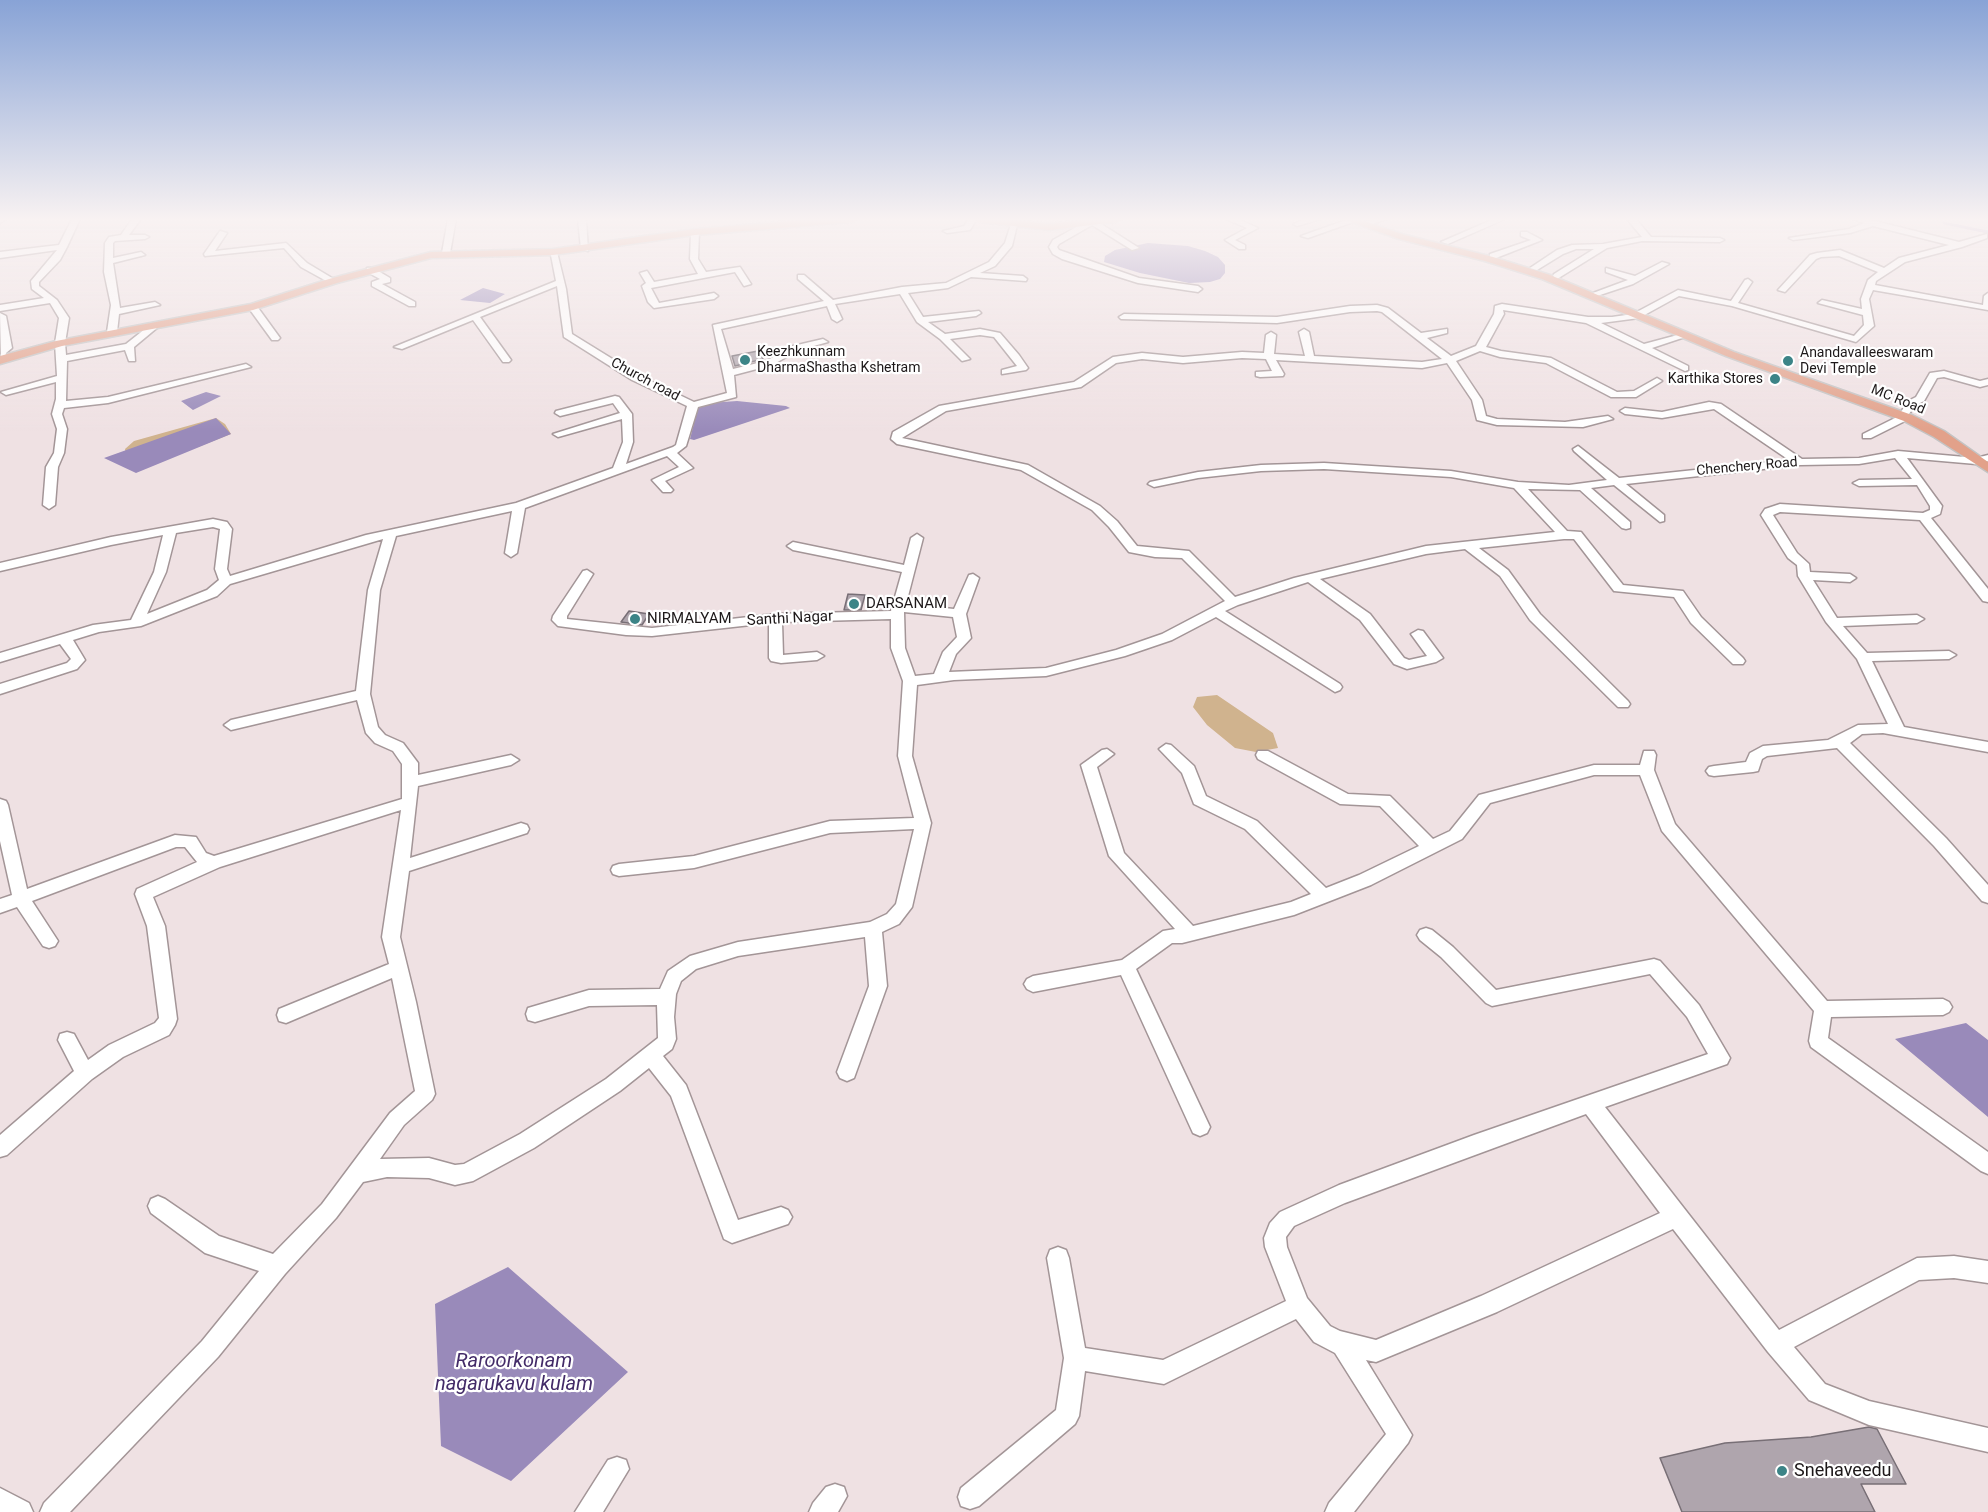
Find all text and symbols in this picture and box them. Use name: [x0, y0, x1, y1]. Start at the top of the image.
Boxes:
place label: Keezhkunnam DharmaShastha Kshetram: [757, 344, 920, 376]
place label: Anandavalleeswaram Devi Temple: [1800, 345, 1933, 378]
marker: Keezhkunnam DharmaShastha Kshetram: [738, 353, 752, 367]
marker: Anandavalleeswaram Devi Temple: [1781, 354, 1795, 368]
street label: Church road: [608, 355, 682, 405]
place label: Karthika Stores: [1668, 371, 1763, 387]
marker: Karthika Stores: [1768, 372, 1782, 386]
street label: MC Road: [1868, 382, 1928, 418]
street label: Chenchery Road: [1696, 454, 1798, 480]
place label: DARSANAM: [866, 595, 947, 613]
marker: DARSANAM: [847, 597, 861, 611]
street label: Santhi Nagar: [746, 608, 834, 630]
place label: NIRMALYAM: [647, 610, 732, 628]
marker: NIRMALYAM: [628, 612, 642, 626]
water label: Raroorkonam nagarukavu kulam: [435, 1350, 593, 1397]
place label: Snehaveedu: [1794, 1460, 1892, 1482]
marker: Snehaveedu: [1775, 1464, 1789, 1478]

